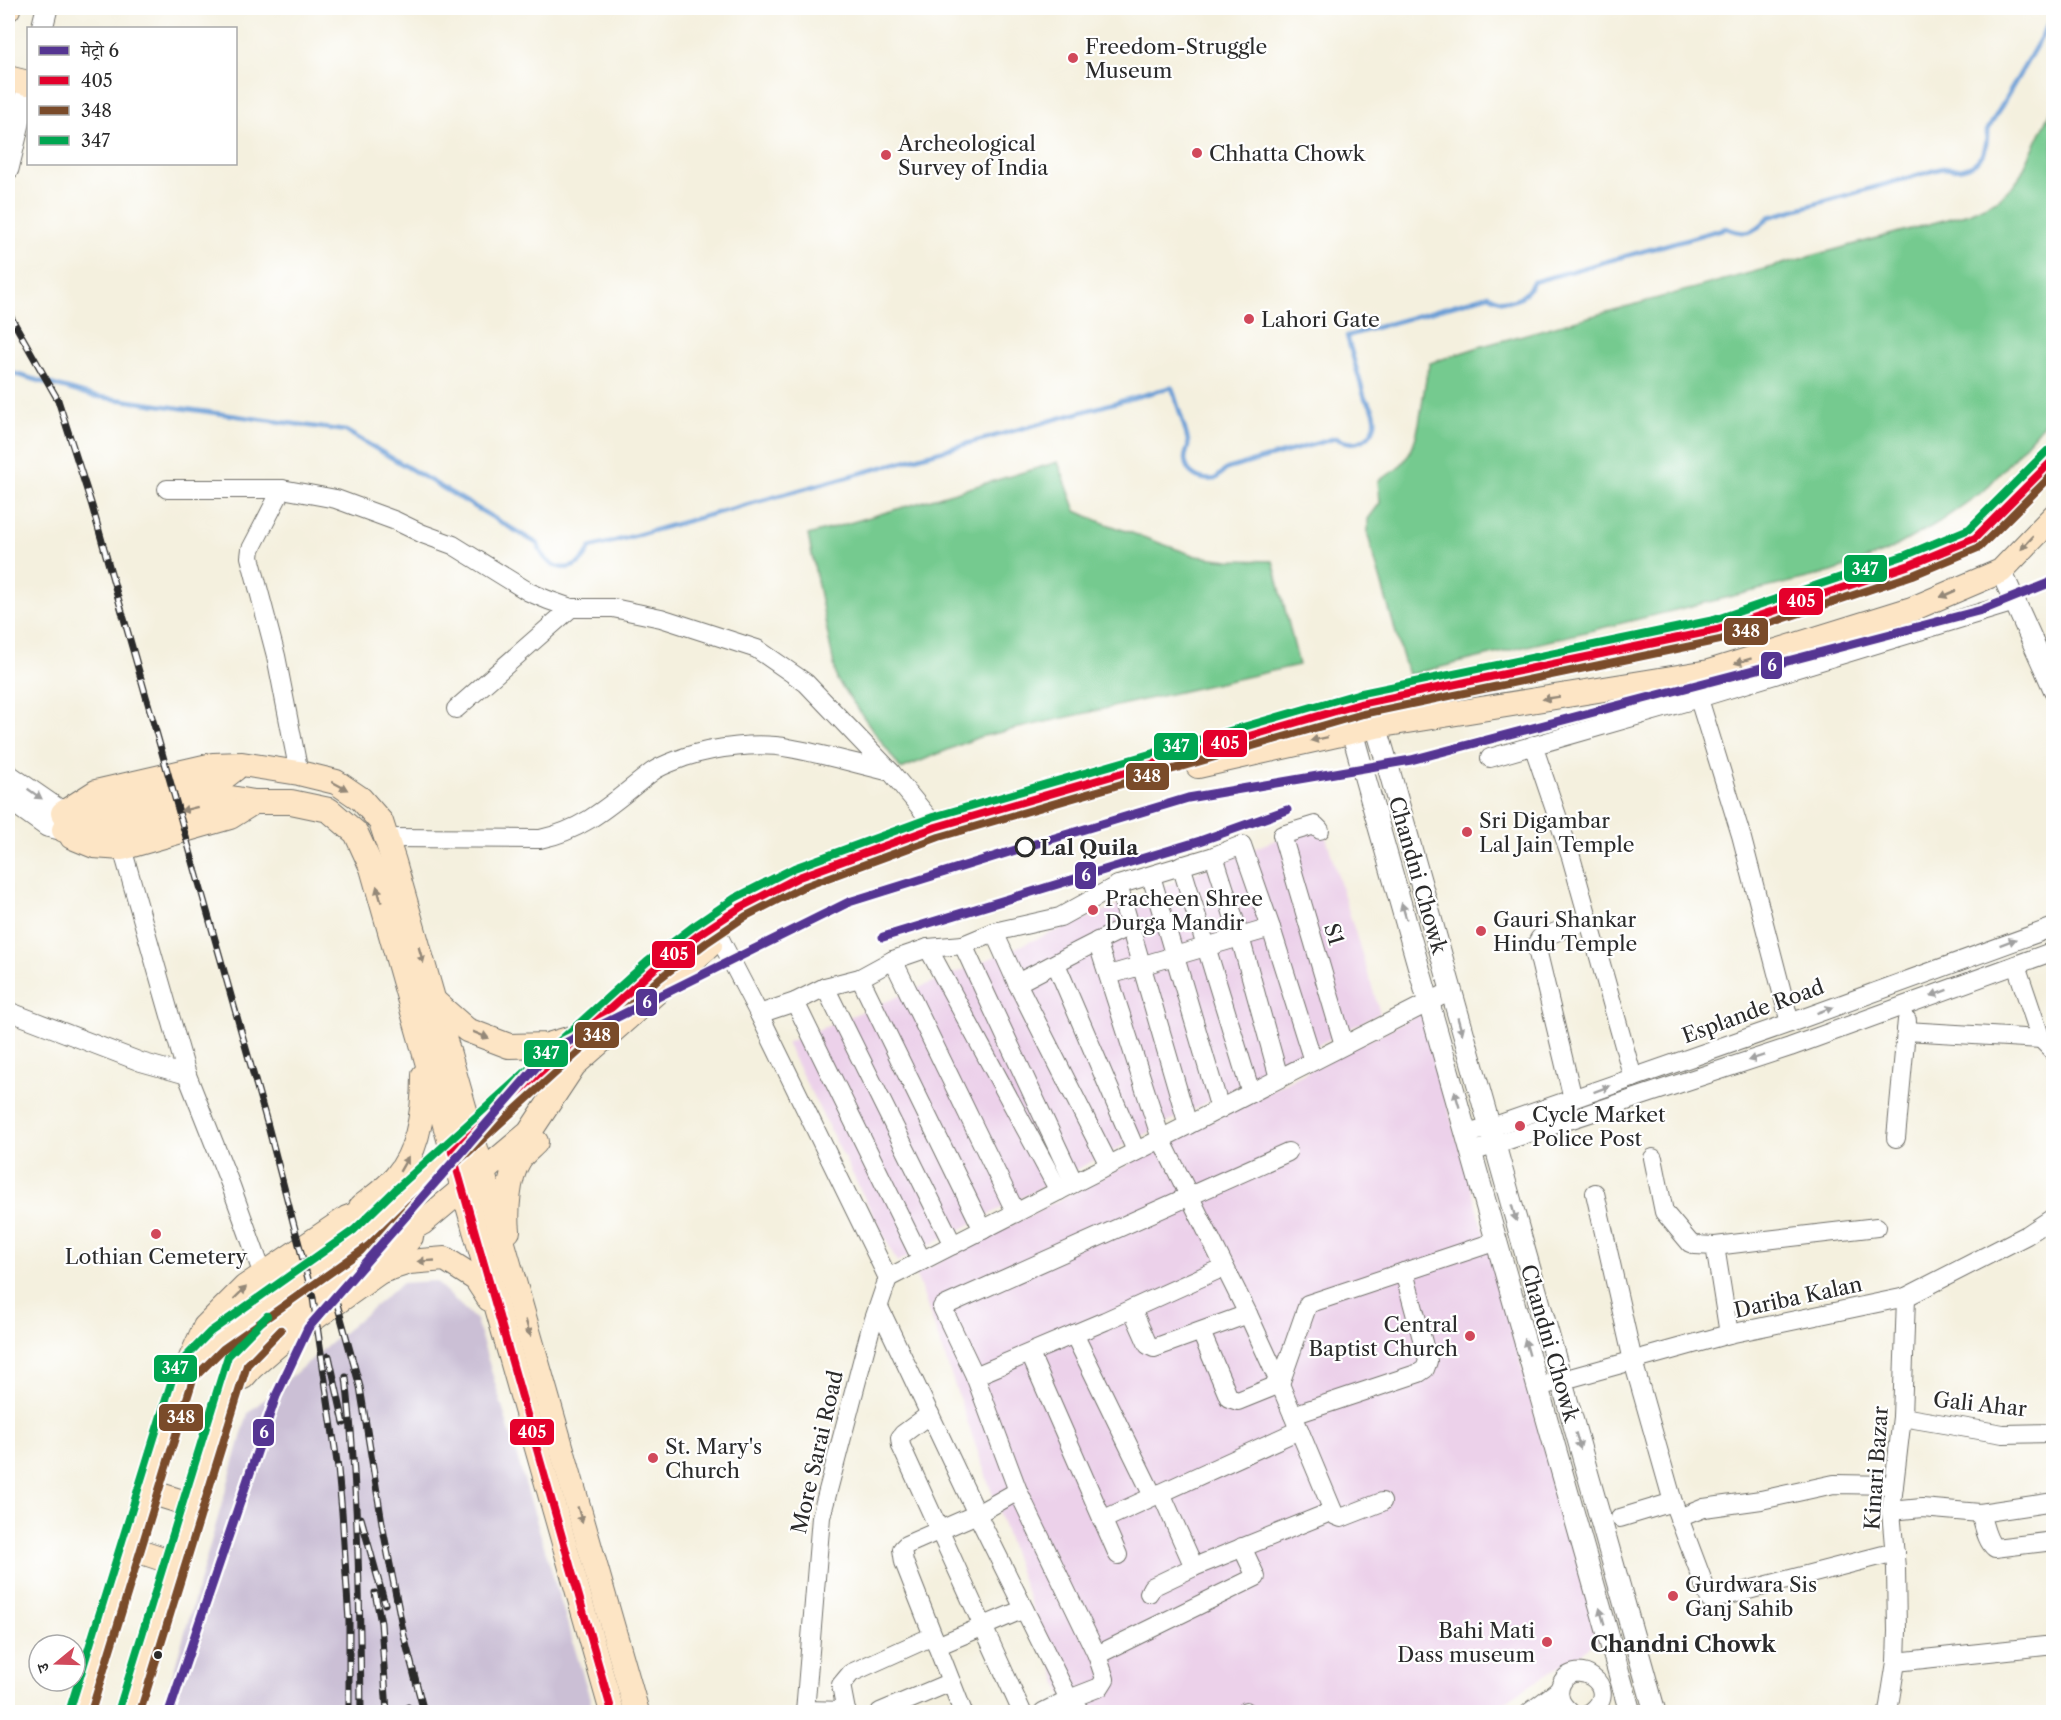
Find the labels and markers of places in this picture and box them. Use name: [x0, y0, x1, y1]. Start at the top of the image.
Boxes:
place label: Freedom-Struggle Museum: [1085, 34, 1267, 83]
marker: Freedom-Struggle Museum: [1066, 51, 1080, 65]
place label: Archeological Survey of India: [897, 131, 1049, 180]
place label: Chhatta Chowk: [1209, 141, 1366, 166]
marker: Chhatta Chowk: [1190, 146, 1204, 160]
marker: Archeological Survey of India: [879, 148, 893, 162]
place label: Lahori Gate: [1261, 307, 1380, 332]
marker: Lahori Gate: [1242, 312, 1256, 326]
place label: Sri Digambar Lal Jain Temple: [1479, 808, 1634, 857]
marker: Sri Digambar Lal Jain Temple: [1460, 825, 1474, 839]
place label: Lal Quila: [1040, 835, 1139, 860]
marker: Lal Quila: [1015, 837, 1035, 857]
place label: Pracheen Shree Durga Mandir: [1105, 886, 1263, 935]
marker: Pracheen Shree Durga Mandir: [1086, 903, 1100, 917]
place label: Gauri Shankar Hindu Temple: [1493, 907, 1637, 956]
marker: Gauri Shankar Hindu Temple: [1474, 924, 1488, 938]
place label: Cycle Market Police Post: [1532, 1102, 1666, 1151]
marker: Cycle Market Police Post: [1513, 1119, 1527, 1133]
marker: Lothian Cemetery: [149, 1227, 163, 1241]
place label: Lothian Cemetery: [65, 1244, 247, 1269]
place label: Central Baptist Church: [1308, 1312, 1458, 1361]
marker: Central Baptist Church: [1463, 1329, 1477, 1343]
place label: St. Mary's Church: [665, 1434, 762, 1483]
marker: St. Mary's Church: [646, 1451, 660, 1465]
place label: Gurdwara Sis Ganj Sahib: [1685, 1572, 1817, 1621]
marker: Gurdwara Sis Ganj Sahib: [1666, 1589, 1680, 1603]
place label: Bahi Mati Dass museum: [1397, 1618, 1535, 1667]
marker: Bahi Mati Dass museum: [1540, 1635, 1554, 1649]
unlabelled marker: [152, 1649, 164, 1661]

